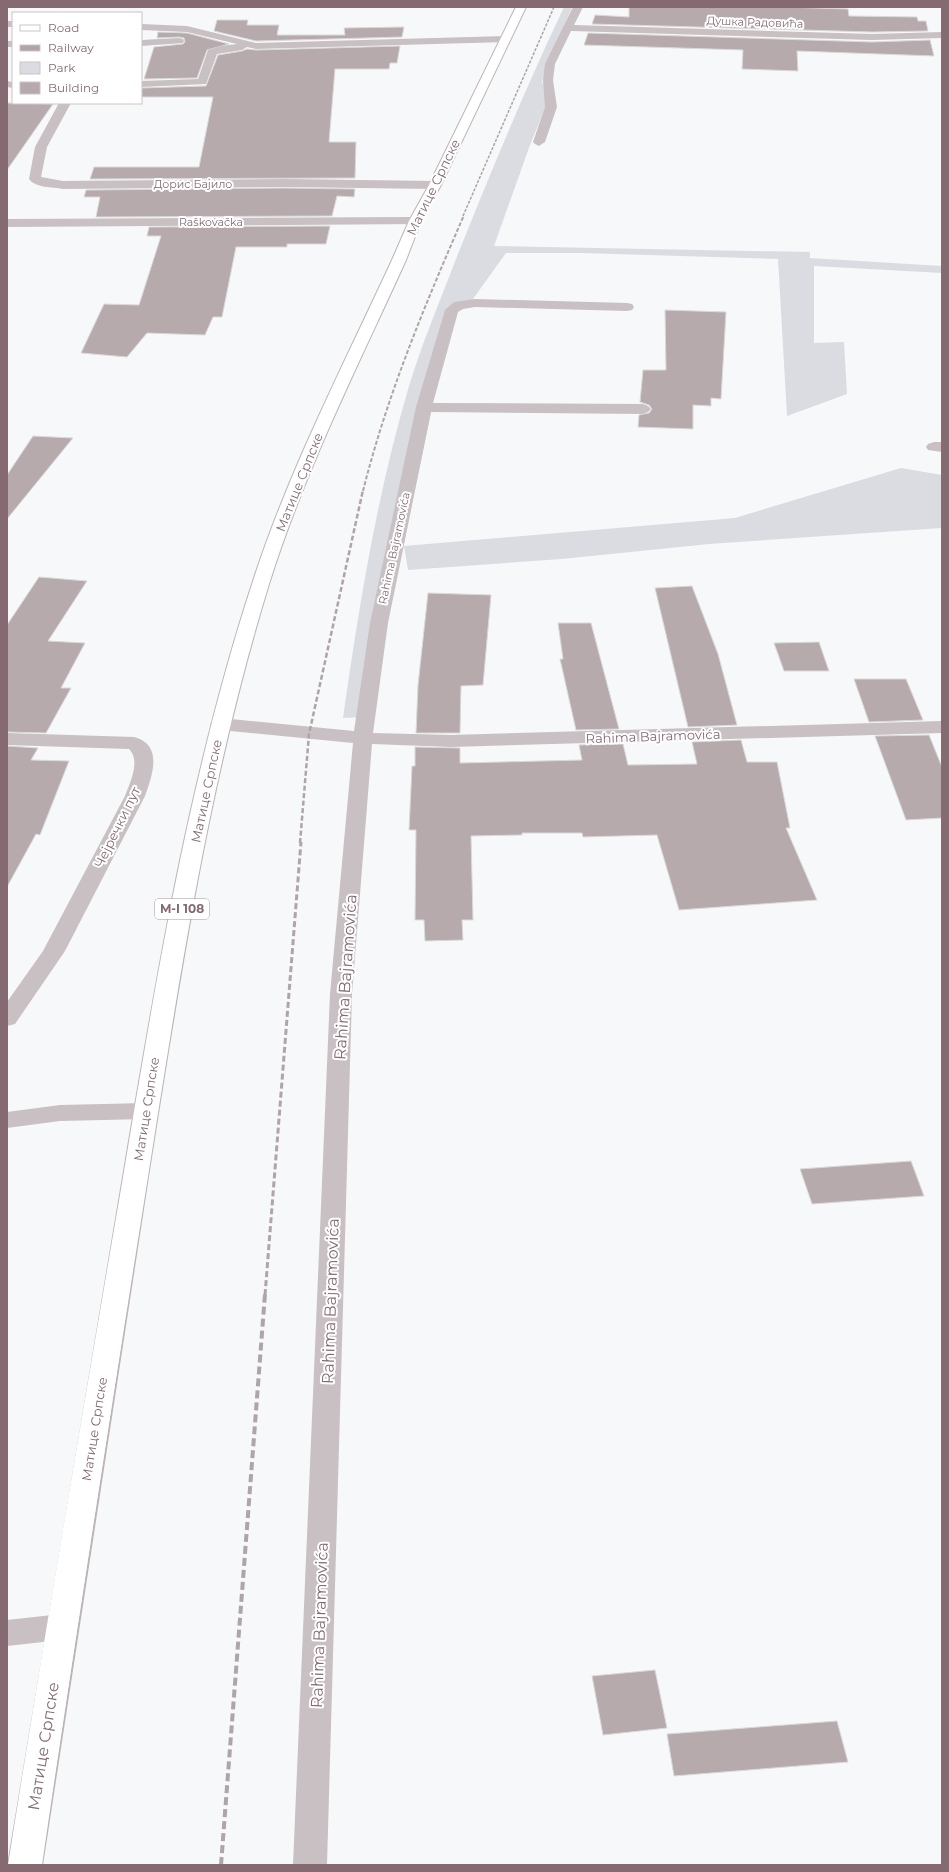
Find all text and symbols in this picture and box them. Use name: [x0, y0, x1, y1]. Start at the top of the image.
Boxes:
legend: [12, 12, 142, 104]
street label: Душка Радовића: [707, 13, 803, 31]
text: Road: [48, 20, 79, 35]
text: Railway: [48, 40, 94, 55]
text: Park: [48, 60, 76, 75]
text: Building: [48, 80, 99, 95]
street label: Матице Српске: [403, 136, 463, 238]
street label: Дорис Бајило: [154, 177, 232, 191]
street label: Raškovačka: [179, 215, 243, 229]
street label: Матице Српске: [272, 430, 326, 534]
street label: Rahima Bajramovića: [375, 491, 413, 605]
street label: Rahima Bajramovića: [585, 726, 721, 746]
street label: Матице Српске: [187, 738, 225, 844]
street label: Чејречки пут: [91, 783, 144, 870]
street label: Rahima Bajramovića: [330, 894, 361, 1060]
road number: M-I 108: [155, 899, 209, 919]
street label: Матице Српске: [130, 1056, 162, 1162]
street label: Rahima Bajramovića: [318, 1218, 343, 1384]
street label: Матице Српске: [78, 1376, 110, 1482]
street label: Rahima Bajramovića: [307, 1542, 332, 1708]
street label: Матице Српске: [24, 1681, 63, 1812]

